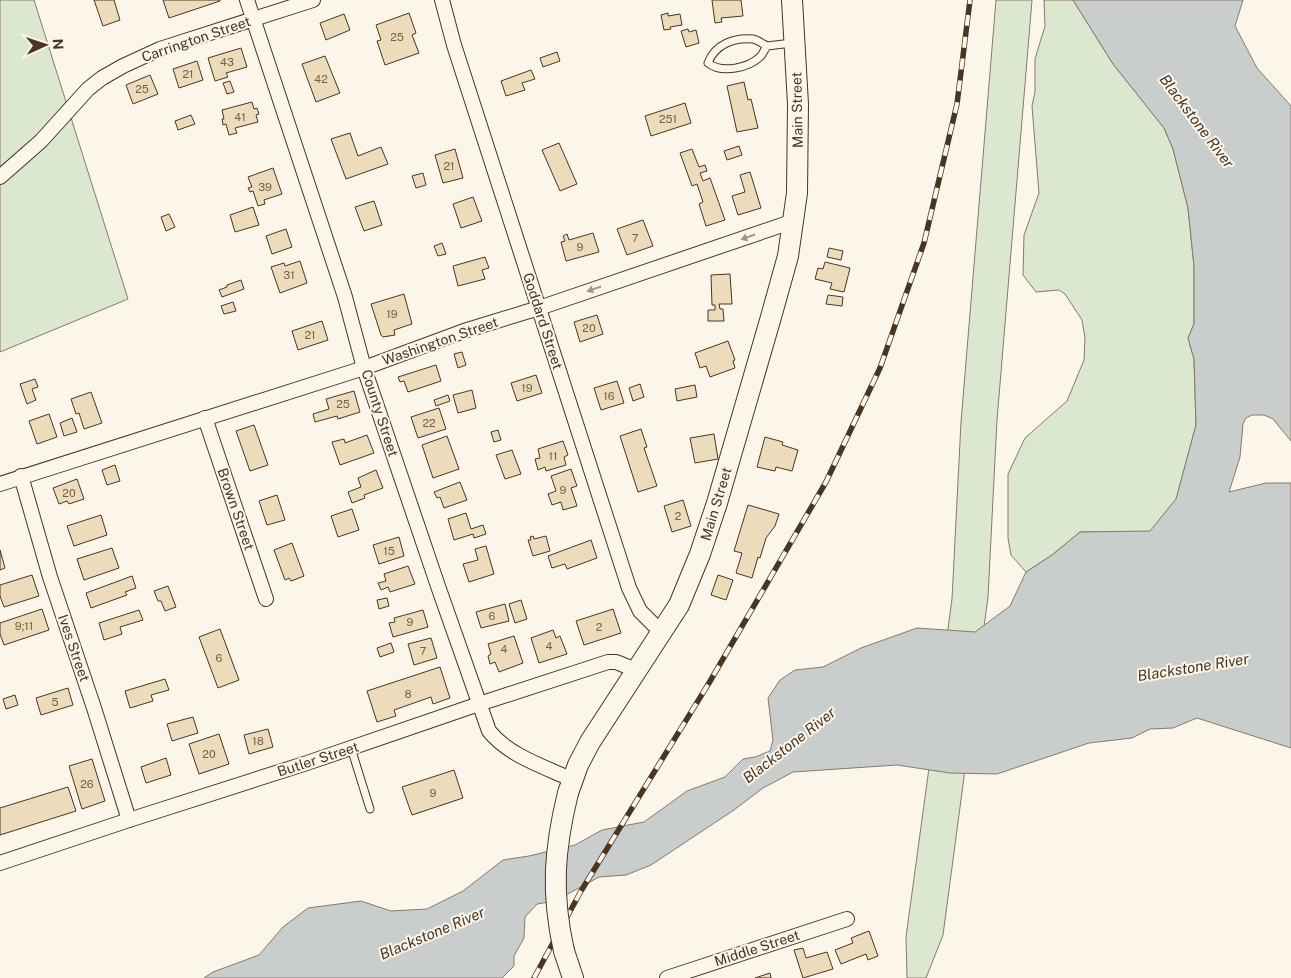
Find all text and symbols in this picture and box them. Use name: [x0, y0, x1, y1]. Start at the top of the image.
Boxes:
street label: Carrington Street: [139, 13, 253, 65]
north arrow: [20, 20, 70, 70]
house number: 25: [390, 31, 404, 43]
text: N: [50, 38, 66, 50]
house number: 43: [220, 56, 234, 68]
house number: 21: [182, 68, 194, 80]
water label: Blackstone River: [1156, 71, 1238, 171]
street label: Main Street: [788, 72, 806, 148]
house number: 42: [314, 73, 328, 85]
house number: 25: [135, 83, 149, 95]
house number: 41: [234, 111, 246, 123]
house number: 251: [659, 113, 677, 125]
house number: 21: [443, 160, 455, 172]
house number: 39: [258, 181, 272, 193]
house number: 7: [632, 232, 639, 244]
one-way arrow: [740, 234, 755, 241]
house number: 9: [577, 241, 584, 253]
house number: 31: [283, 269, 295, 281]
street label: Goddard Street: [520, 271, 566, 371]
one-way arrow: [586, 286, 601, 294]
house number: 19: [386, 308, 398, 320]
street label: Washington Street: [380, 314, 500, 368]
house number: 20: [582, 322, 596, 334]
house number: 21: [304, 329, 316, 341]
street label: County Street: [358, 367, 402, 459]
house number: 19: [521, 382, 533, 394]
house number: 16: [603, 390, 615, 402]
house number: 25: [336, 398, 350, 410]
house number: 22: [422, 417, 436, 429]
house number: 11: [549, 450, 557, 462]
street label: Main Street: [697, 465, 735, 543]
street label: Brown Street: [214, 466, 258, 552]
house number: 9: [560, 484, 567, 496]
house number: 20: [62, 487, 76, 499]
house number: 2: [675, 510, 682, 522]
house number: 15: [383, 545, 395, 557]
house number: 6: [489, 610, 496, 622]
street label: Ives Street: [55, 612, 93, 684]
house number: 9: [407, 616, 414, 628]
house number: 9;11: [15, 620, 33, 632]
house number: 2: [596, 621, 603, 633]
house number: 4: [546, 640, 553, 652]
house number: 4: [501, 643, 508, 655]
house number: 7: [420, 645, 427, 657]
water label: Blackstone River: [1136, 650, 1250, 684]
house number: 6: [216, 652, 223, 664]
house number: 8: [404, 688, 412, 700]
house number: 5: [51, 696, 59, 708]
water label: Blackstone River: [739, 703, 839, 786]
house number: 18: [252, 735, 264, 747]
street label: Butler Street: [275, 738, 361, 780]
house number: 20: [202, 748, 216, 760]
house number: 26: [80, 778, 94, 790]
house number: 9: [430, 787, 437, 799]
water label: Blackstone River: [377, 903, 488, 963]
street label: Middle Street: [712, 927, 802, 969]

